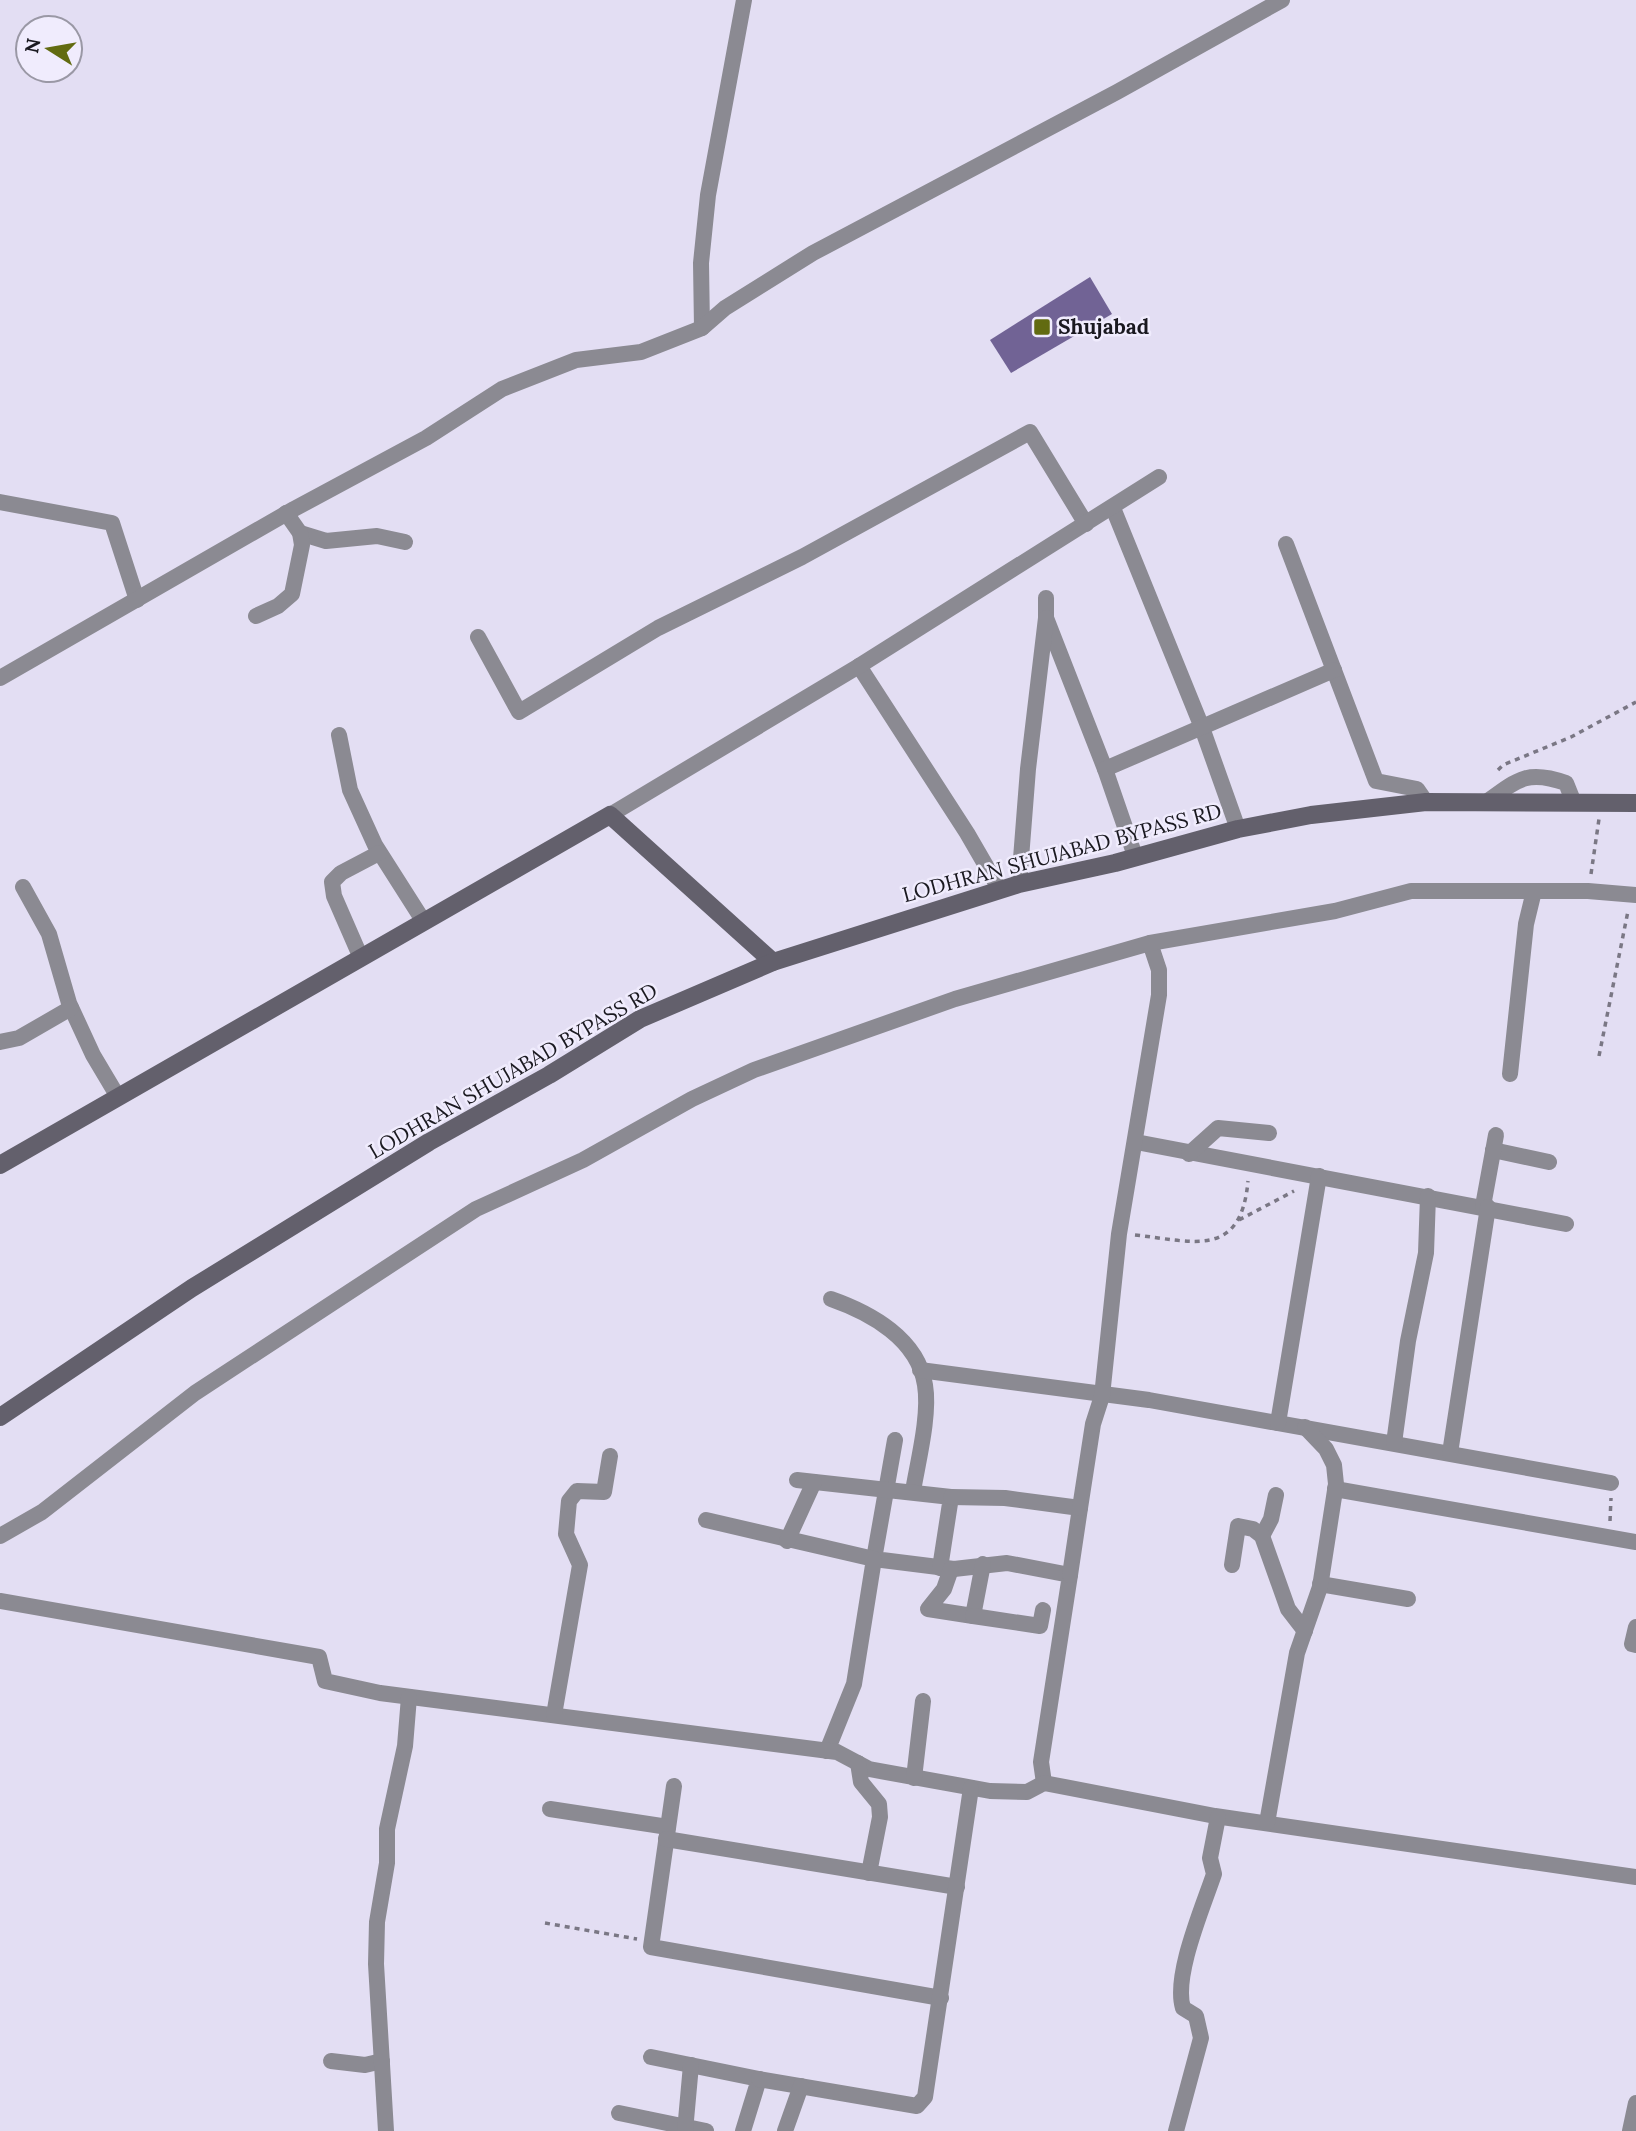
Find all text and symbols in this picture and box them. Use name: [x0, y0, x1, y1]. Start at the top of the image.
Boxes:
north arrow: [14, 14, 84, 84]
text: N: [19, 36, 46, 55]
place label: Shujabad: [1058, 313, 1149, 340]
marker: Shujabad: [1032, 317, 1052, 337]
street label: LODHRAN SHUJABAD BYPASS RD: [899, 797, 1224, 908]
street label: LODHRAN SHUJABAD BYPASS RD: [363, 977, 662, 1165]

